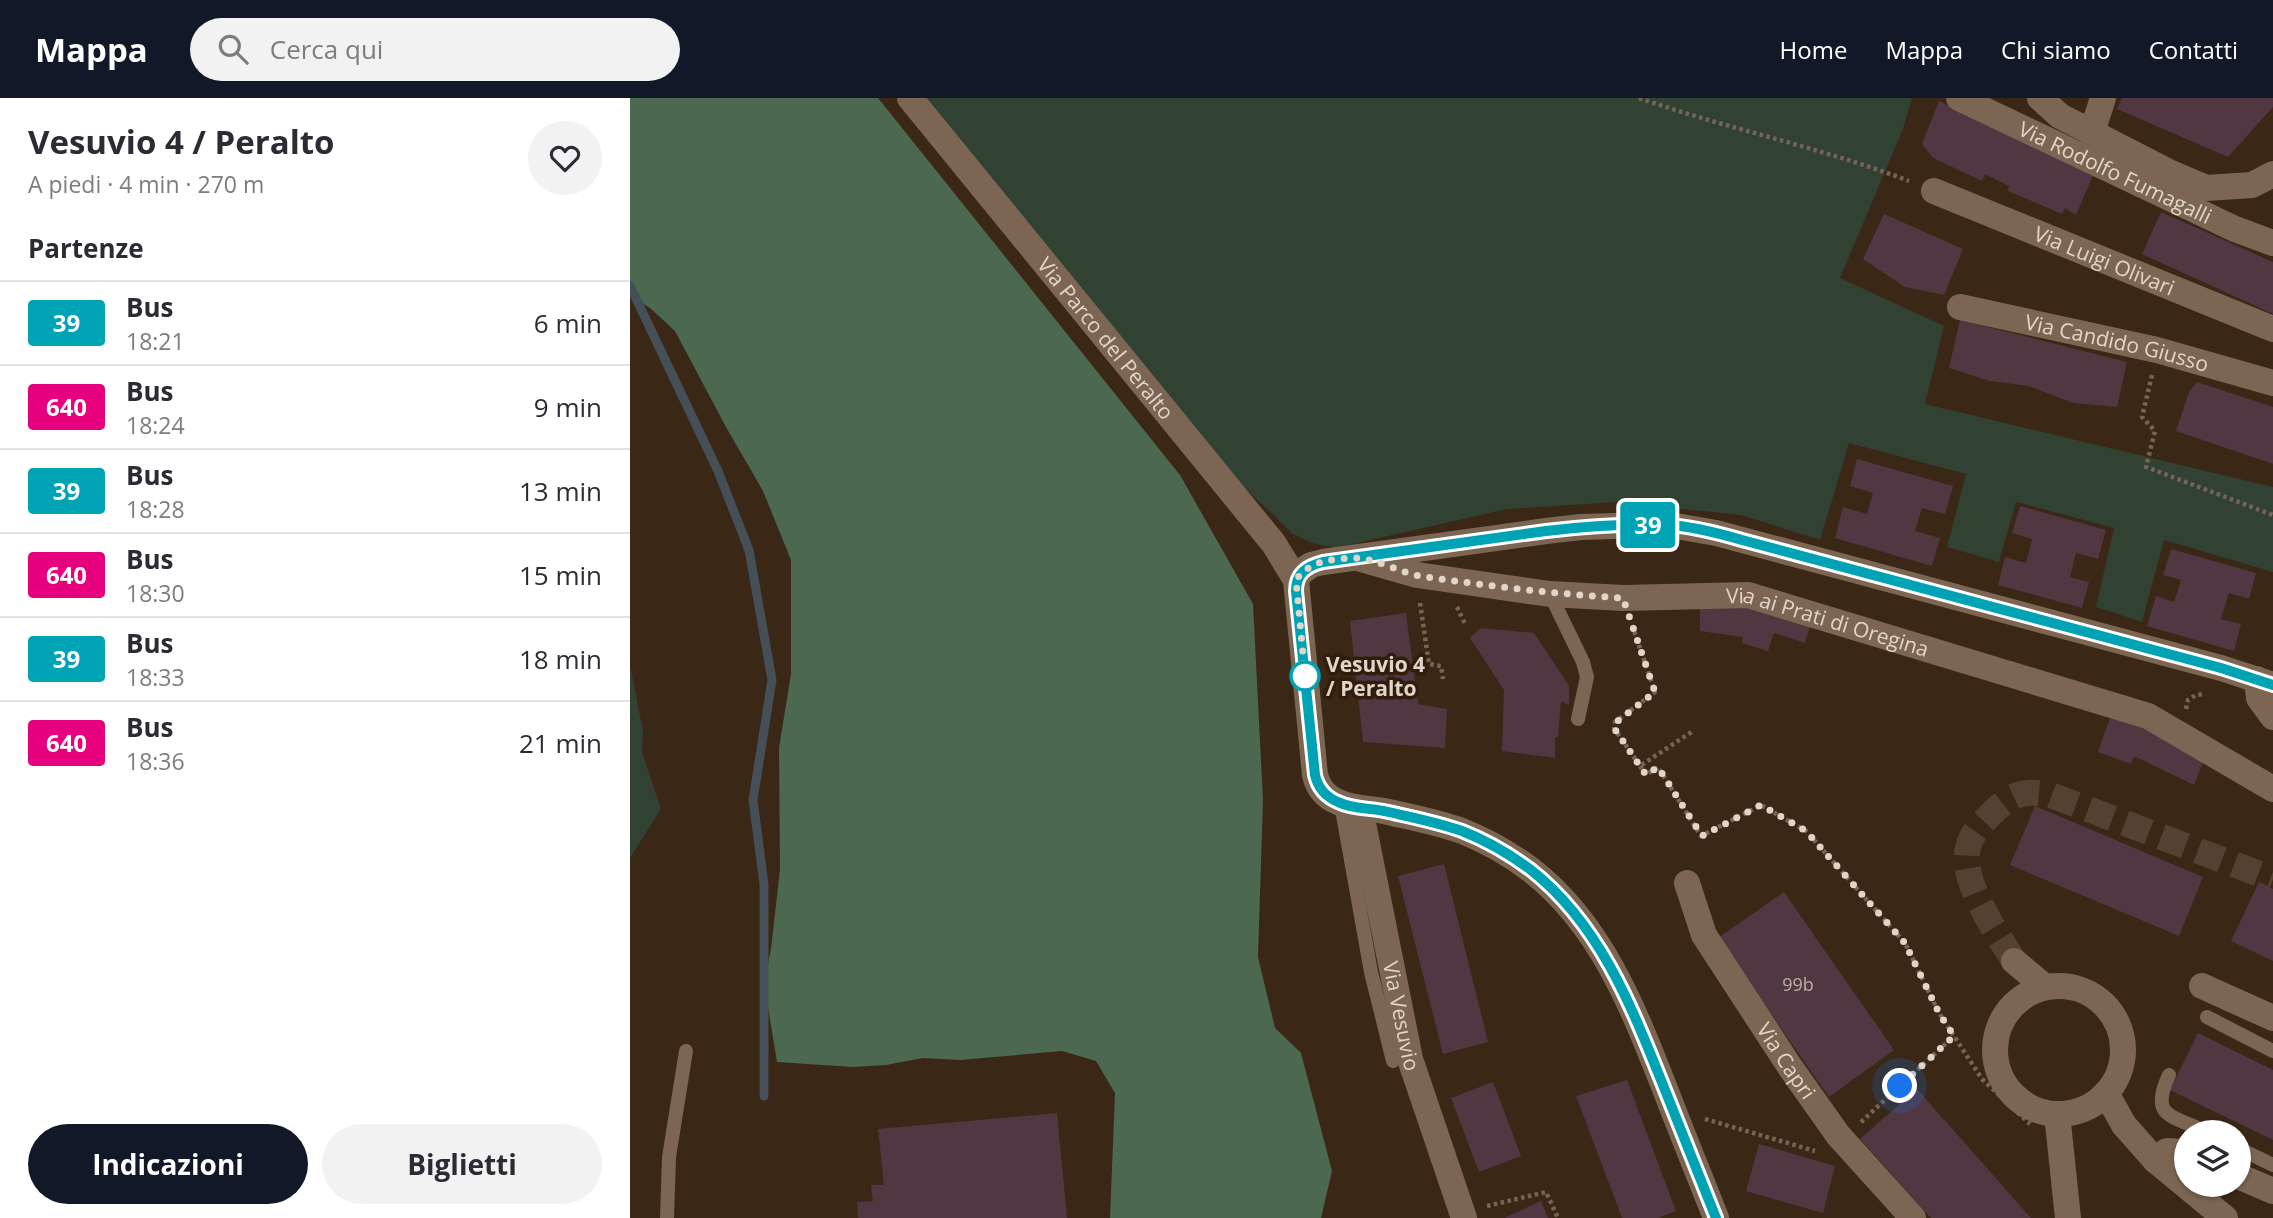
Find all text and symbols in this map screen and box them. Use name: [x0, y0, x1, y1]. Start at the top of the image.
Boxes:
search box: [190, 18, 680, 81]
text: Mappa: [35, 27, 148, 72]
icon: search: [214, 30, 252, 68]
text: Cerca qui: [270, 31, 383, 67]
text: Home: [1780, 33, 1847, 66]
text: Mappa: [1885, 33, 1963, 66]
text: Chi siamo: [2001, 33, 2111, 66]
text: Contatti: [2149, 33, 2238, 66]
street label: Via Rodolfo Fumagalli: [2014, 114, 2216, 230]
text: Vesuvio 4 / Peralto: [28, 119, 335, 164]
button: heart: [528, 121, 602, 195]
text: A piedi · 4 min · 270 m: [28, 168, 264, 200]
street label: Via Luigi Olivari: [2030, 219, 2179, 302]
text: Partenze: [28, 230, 144, 266]
street label: Via Parco del Peralto: [1031, 251, 1181, 425]
text: Bus: [126, 289, 173, 325]
text: 6 min: [534, 305, 602, 341]
text: 39: [53, 306, 80, 339]
street label: Via Candido Giusso: [2022, 308, 2212, 378]
text: 18:21: [126, 325, 185, 357]
text: Bus: [126, 373, 173, 409]
text: 9 min: [534, 389, 602, 425]
text: 640: [46, 390, 87, 423]
text: 18:24: [126, 409, 185, 441]
text: Bus: [126, 457, 173, 493]
text: 13 min: [519, 473, 602, 509]
text: 39: [53, 474, 80, 507]
text: 18:28: [126, 493, 185, 525]
line badge: 39: [1616, 502, 1680, 548]
text: 39: [1634, 508, 1662, 541]
text: Bus: [126, 541, 173, 577]
text: 15 min: [519, 557, 602, 593]
text: 640: [46, 558, 87, 591]
text: 18:30: [126, 577, 185, 609]
street label: Via ai Prati di Oregina: [1726, 580, 1932, 663]
text: Bus: [126, 625, 173, 661]
text: 18 min: [519, 641, 602, 677]
text: 39: [53, 642, 80, 675]
place label: Vesuvio 4 / Peralto: [1326, 650, 1425, 702]
text: 18:33: [126, 661, 185, 693]
marker: Vesuvio 4 / Peralto: [1290, 661, 1320, 691]
text: Bus: [126, 709, 173, 745]
text: 21 min: [519, 725, 602, 761]
text: 640: [46, 726, 87, 759]
text: 18:36: [126, 745, 185, 777]
street label: Via Vesuvio: [1377, 959, 1427, 1074]
house number: 99b: [1782, 972, 1814, 996]
street label: Via Capri: [1751, 1017, 1822, 1105]
your location: [1882, 1068, 1917, 1103]
map controls: [2174, 1120, 2251, 1197]
button: layers: [2174, 1120, 2251, 1197]
button: Indicazioni: [28, 1124, 308, 1204]
button: Biglietti: [322, 1124, 602, 1204]

